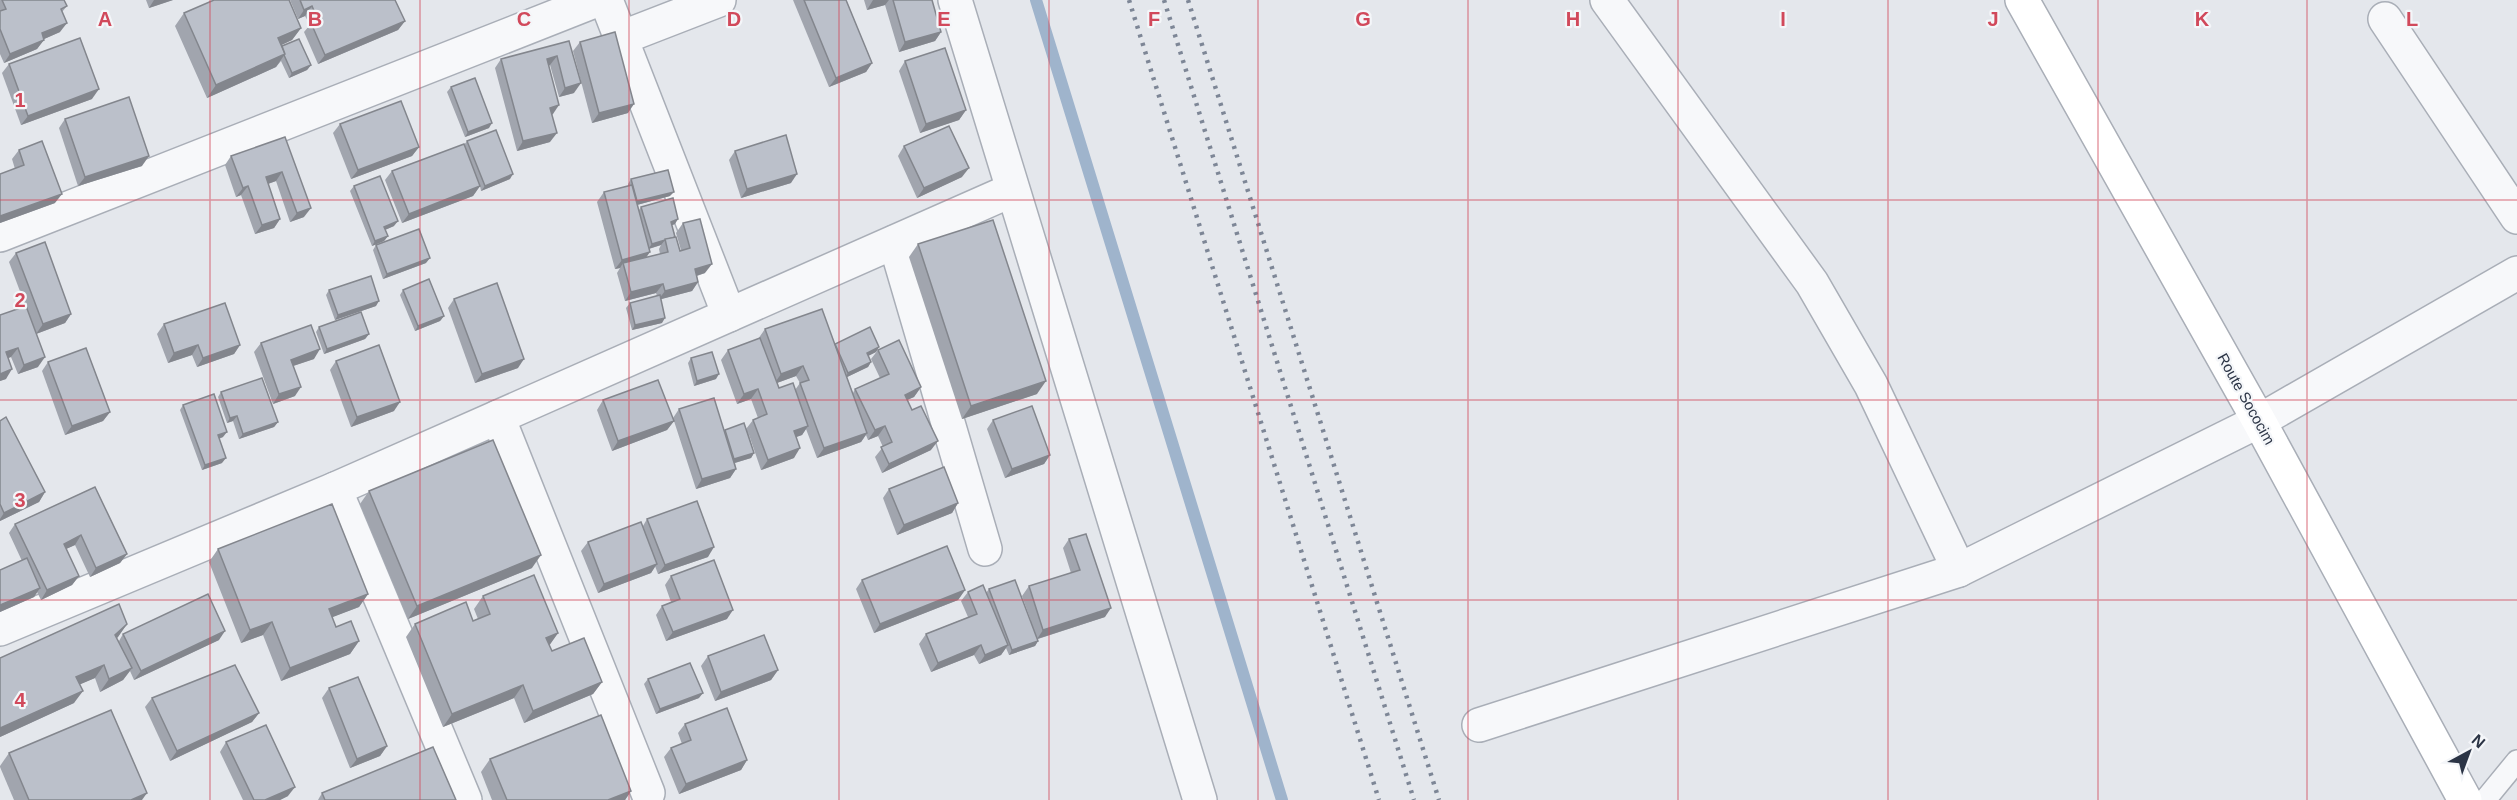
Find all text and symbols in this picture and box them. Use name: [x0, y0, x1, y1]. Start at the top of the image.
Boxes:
text: A: [98, 8, 112, 30]
text: B: [308, 8, 322, 30]
text: C: [517, 8, 531, 30]
text: D: [727, 8, 741, 30]
text: E: [937, 8, 951, 30]
text: F: [1148, 8, 1160, 30]
text: G: [1355, 8, 1371, 30]
text: H: [1566, 8, 1580, 30]
text: I: [1780, 8, 1786, 30]
text: J: [1987, 8, 1999, 30]
text: K: [2195, 8, 2210, 30]
text: L: [2406, 8, 2418, 30]
text: 1: [14, 89, 26, 111]
text: 2: [14, 289, 26, 311]
street label: Route Sococim: [2214, 350, 2279, 447]
text: 3: [14, 489, 26, 511]
text: 4: [14, 689, 26, 711]
north arrow: [2439, 722, 2499, 782]
text: N: [2469, 731, 2488, 751]

